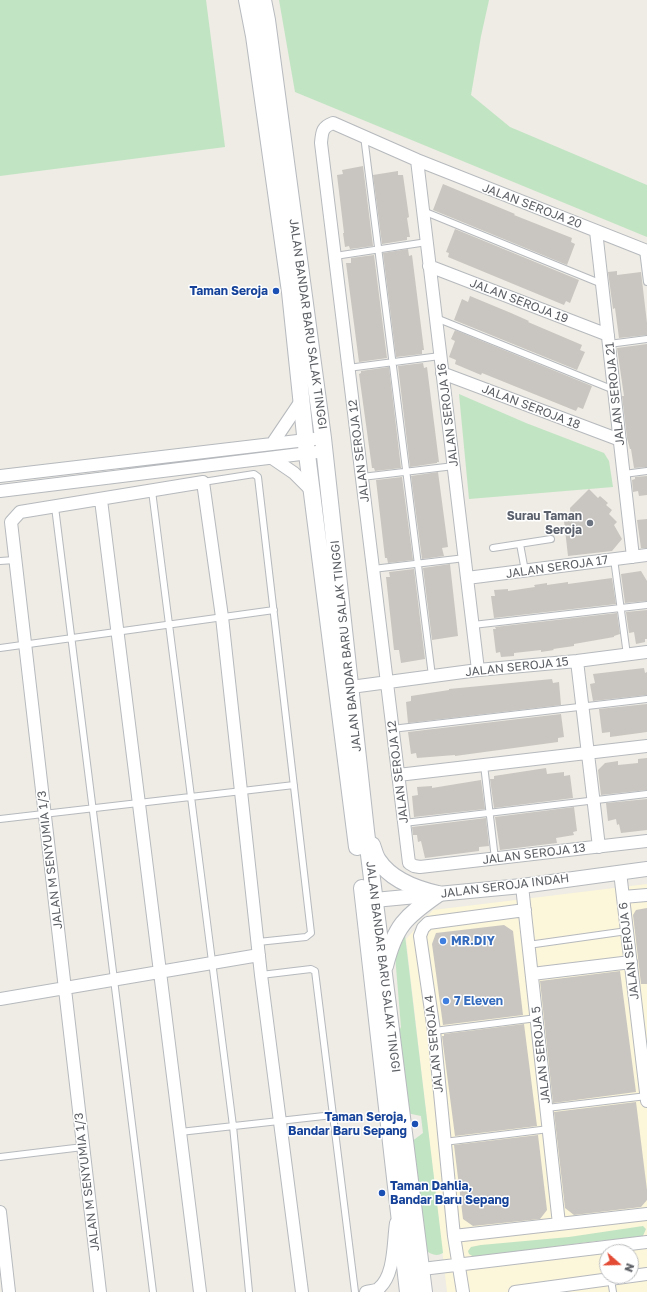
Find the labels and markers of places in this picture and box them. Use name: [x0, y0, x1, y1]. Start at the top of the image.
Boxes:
place label: Taman Seroja: [189, 284, 268, 298]
marker: Taman Seroja: [271, 286, 281, 296]
place label: Surau Taman Seroja: [507, 509, 582, 537]
marker: Surau Taman Seroja: [585, 518, 595, 528]
place label: MR.DIY: [451, 934, 495, 948]
marker: MR.DIY: [438, 936, 448, 946]
place label: 7 Eleven: [454, 994, 503, 1008]
marker: 7 Eleven: [441, 996, 451, 1006]
place label: Taman Seroja, Bandar Baru Sepang: [288, 1110, 407, 1138]
marker: Taman Seroja, Bandar Baru Sepang: [410, 1119, 420, 1129]
place label: Taman Dahlia, Bandar Baru Sepang: [390, 1179, 509, 1207]
marker: Taman Dahlia, Bandar Baru Sepang: [377, 1188, 387, 1198]

